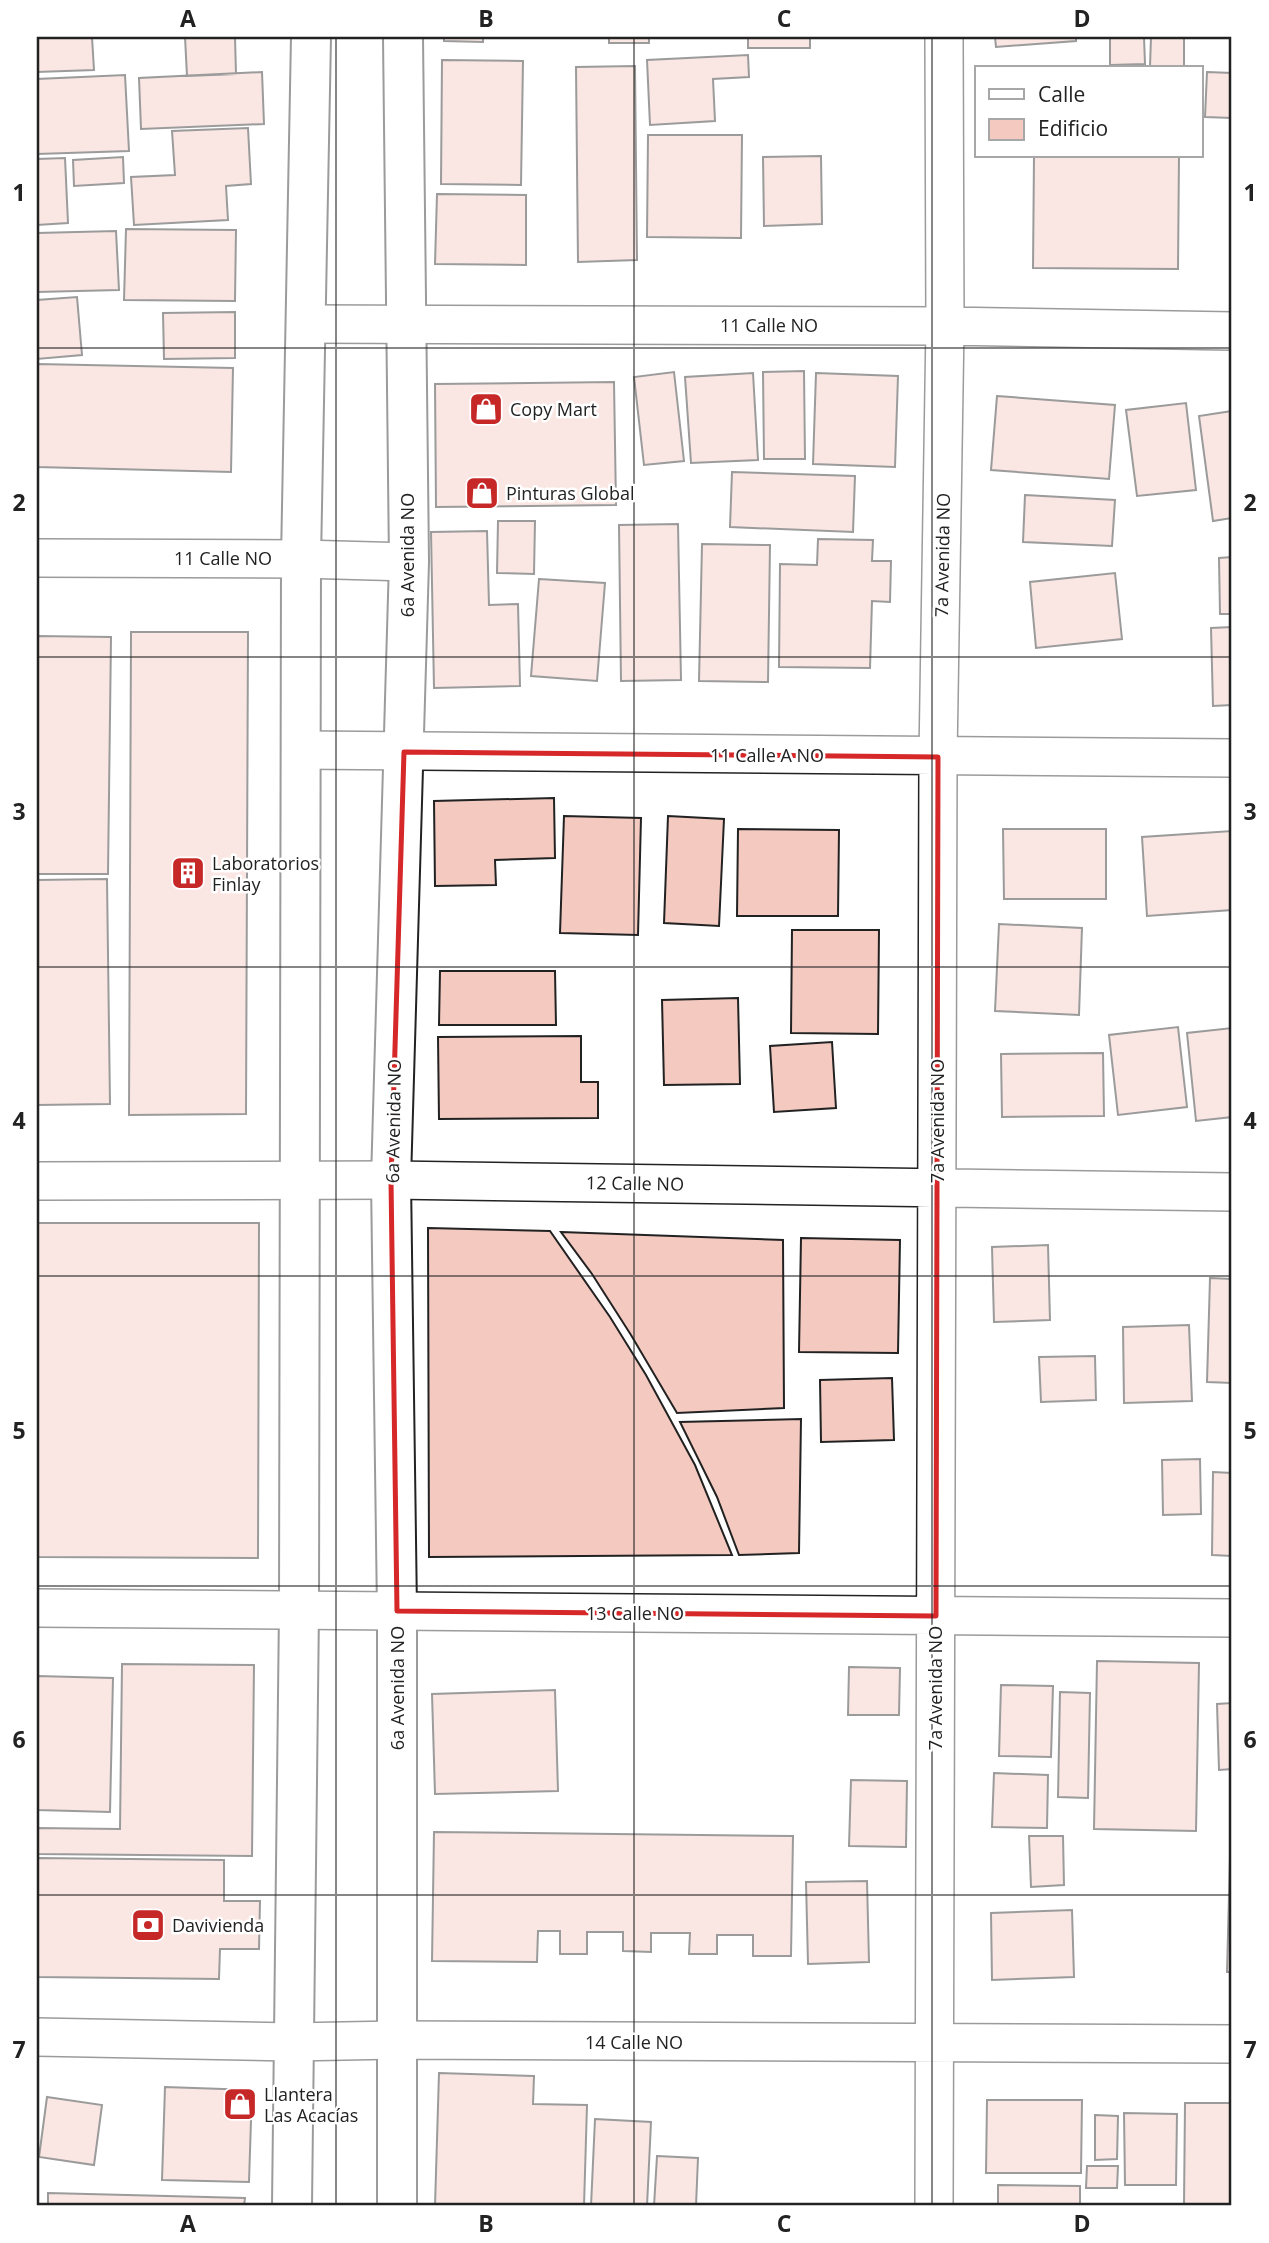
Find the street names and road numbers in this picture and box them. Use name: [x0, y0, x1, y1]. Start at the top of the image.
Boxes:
street label: 11 Calle NO: [720, 313, 818, 337]
street label: 6a Avenida NO: [395, 493, 419, 617]
street label: 7a Avenida NO: [929, 493, 955, 617]
street label: 11 Calle NO: [174, 546, 272, 570]
street label: 11 Calle A NO: [710, 743, 824, 767]
street label: 6a Avenida NO: [380, 1059, 406, 1183]
street label: 7a Avenida NO: [925, 1059, 949, 1183]
street label: 12 Calle NO: [586, 1170, 684, 1196]
street label: 13 Calle NO: [586, 1601, 684, 1625]
street label: 6a Avenida NO: [385, 1626, 409, 1750]
street label: 7a Avenida NO: [923, 1626, 947, 1750]
street label: 14 Calle NO: [585, 2030, 683, 2054]

